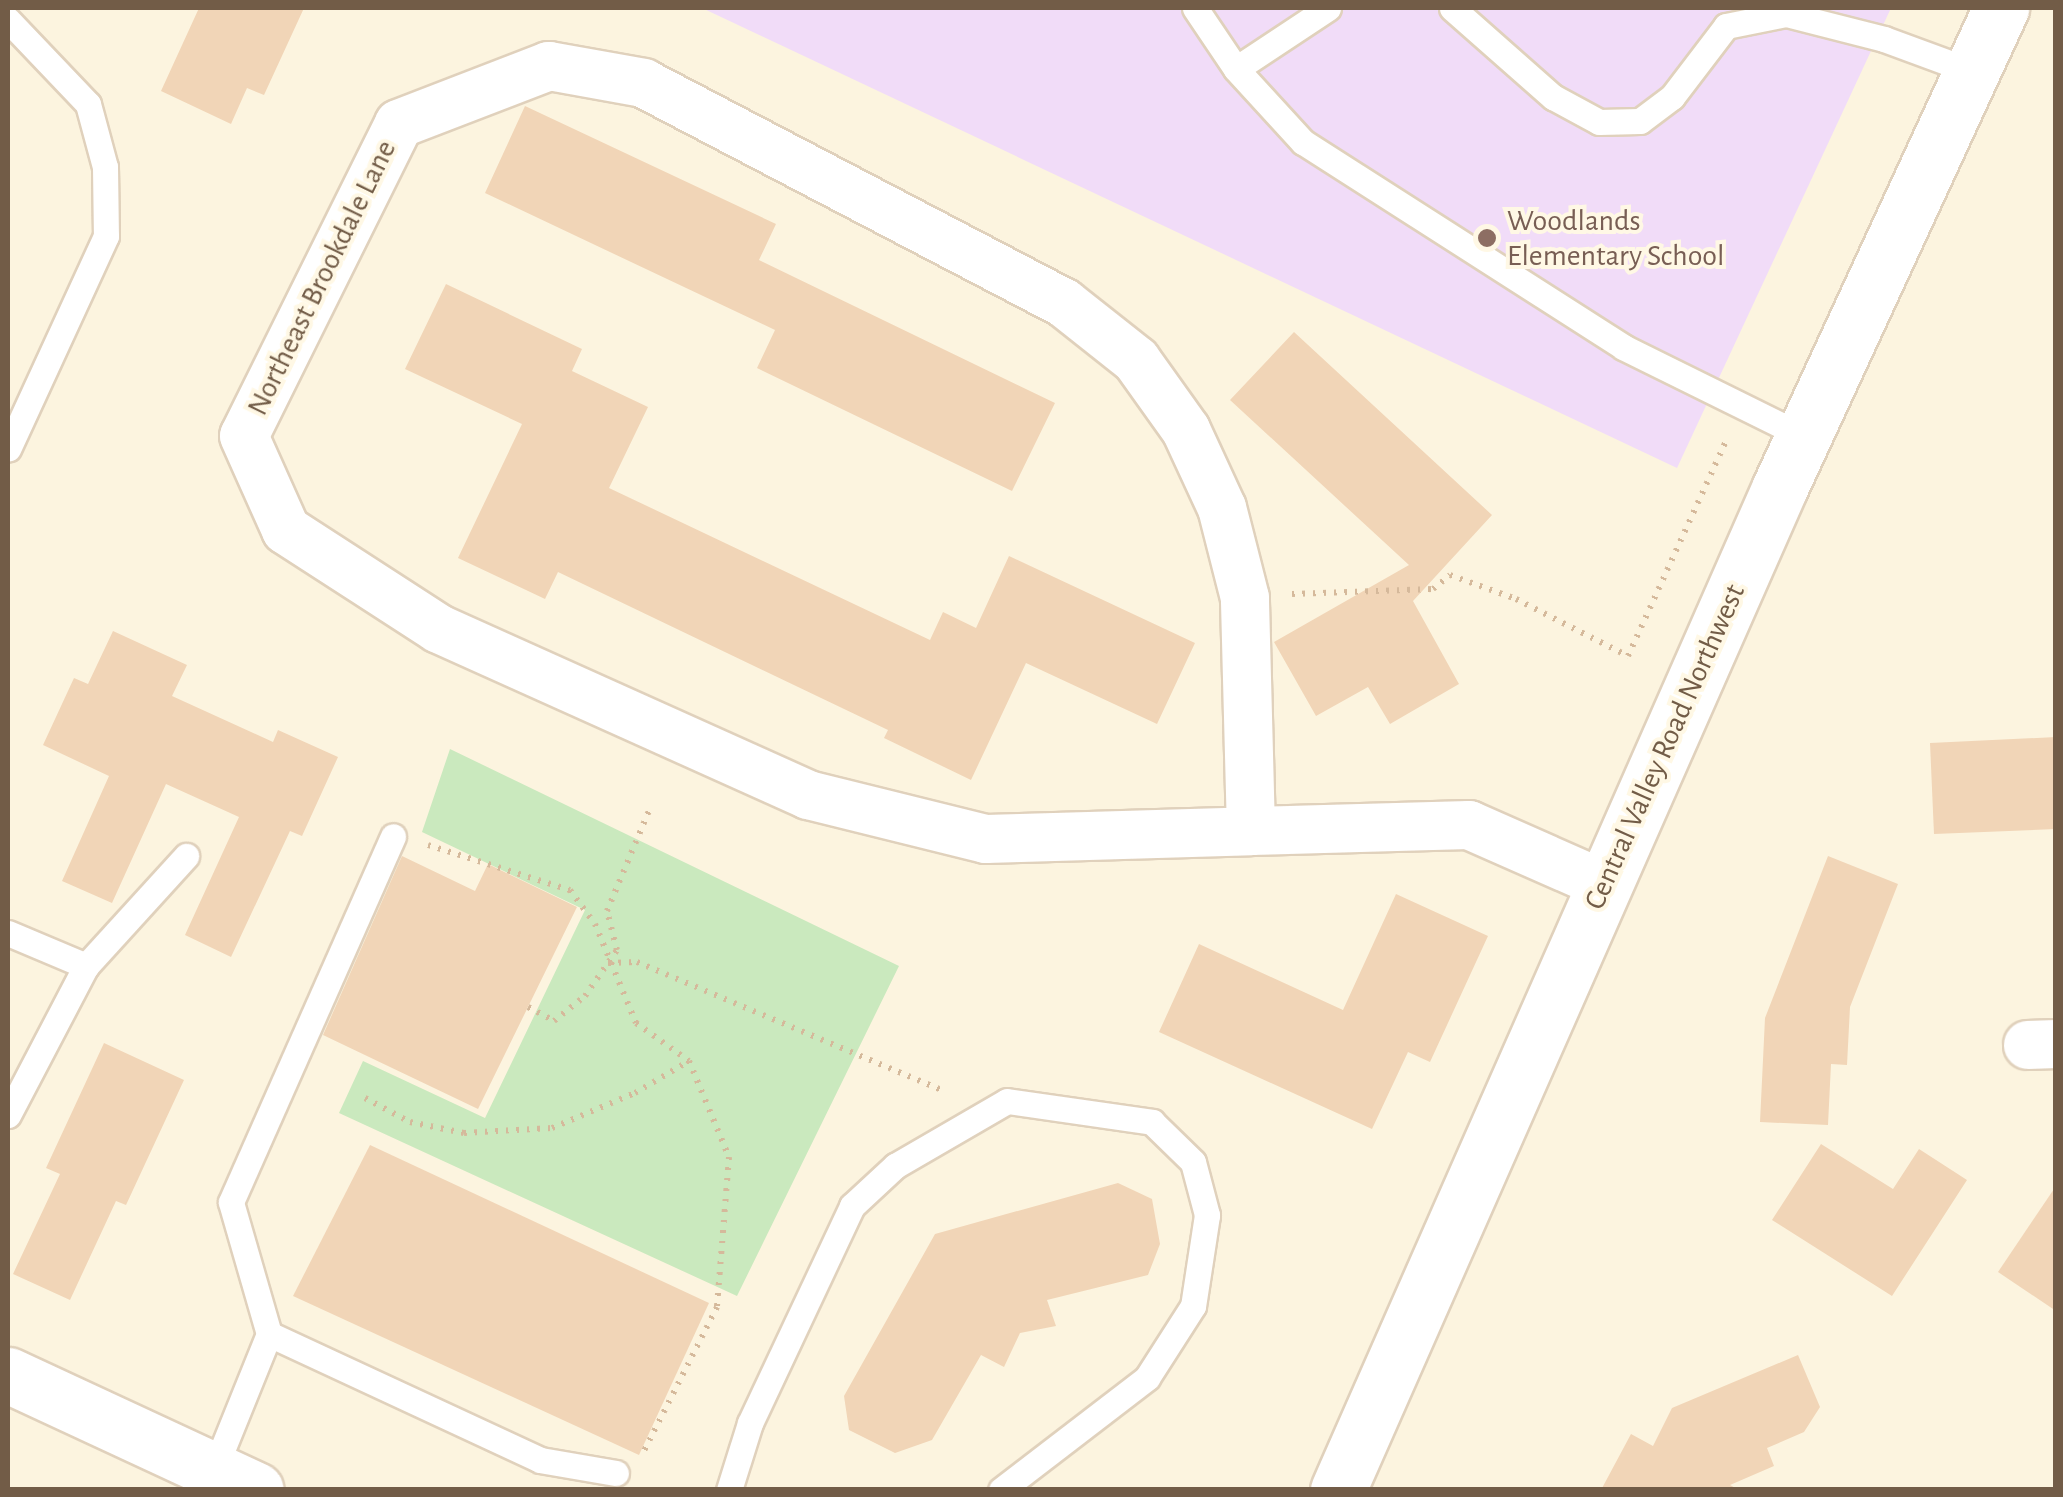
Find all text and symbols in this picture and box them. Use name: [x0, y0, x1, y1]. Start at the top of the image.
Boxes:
street label: Northeast Brookdale Lane: [240, 135, 404, 421]
place label: Woodlands Elementary School: [1507, 203, 1724, 274]
marker: Woodlands Elementary School: [1476, 227, 1498, 249]
street label: Central Valley Road Northwest: [1577, 579, 1753, 915]

